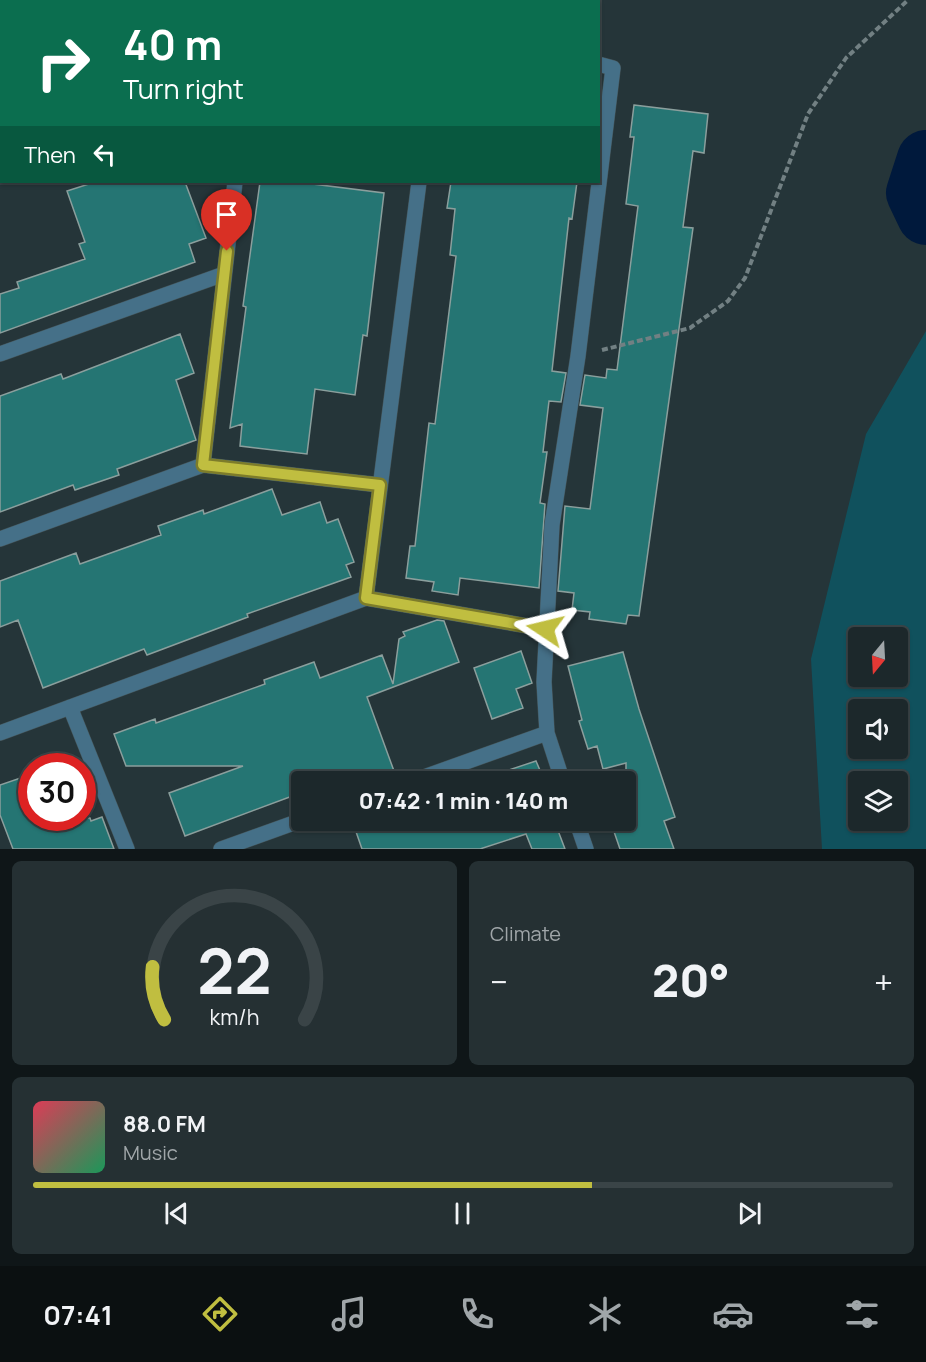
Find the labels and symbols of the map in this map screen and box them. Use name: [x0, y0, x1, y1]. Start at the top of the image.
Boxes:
pin: [201, 189, 252, 251]
position arrow: [513, 597, 577, 661]
north arrow: [848, 627, 908, 687]
speed limit sign: 30: [18, 753, 96, 831]

